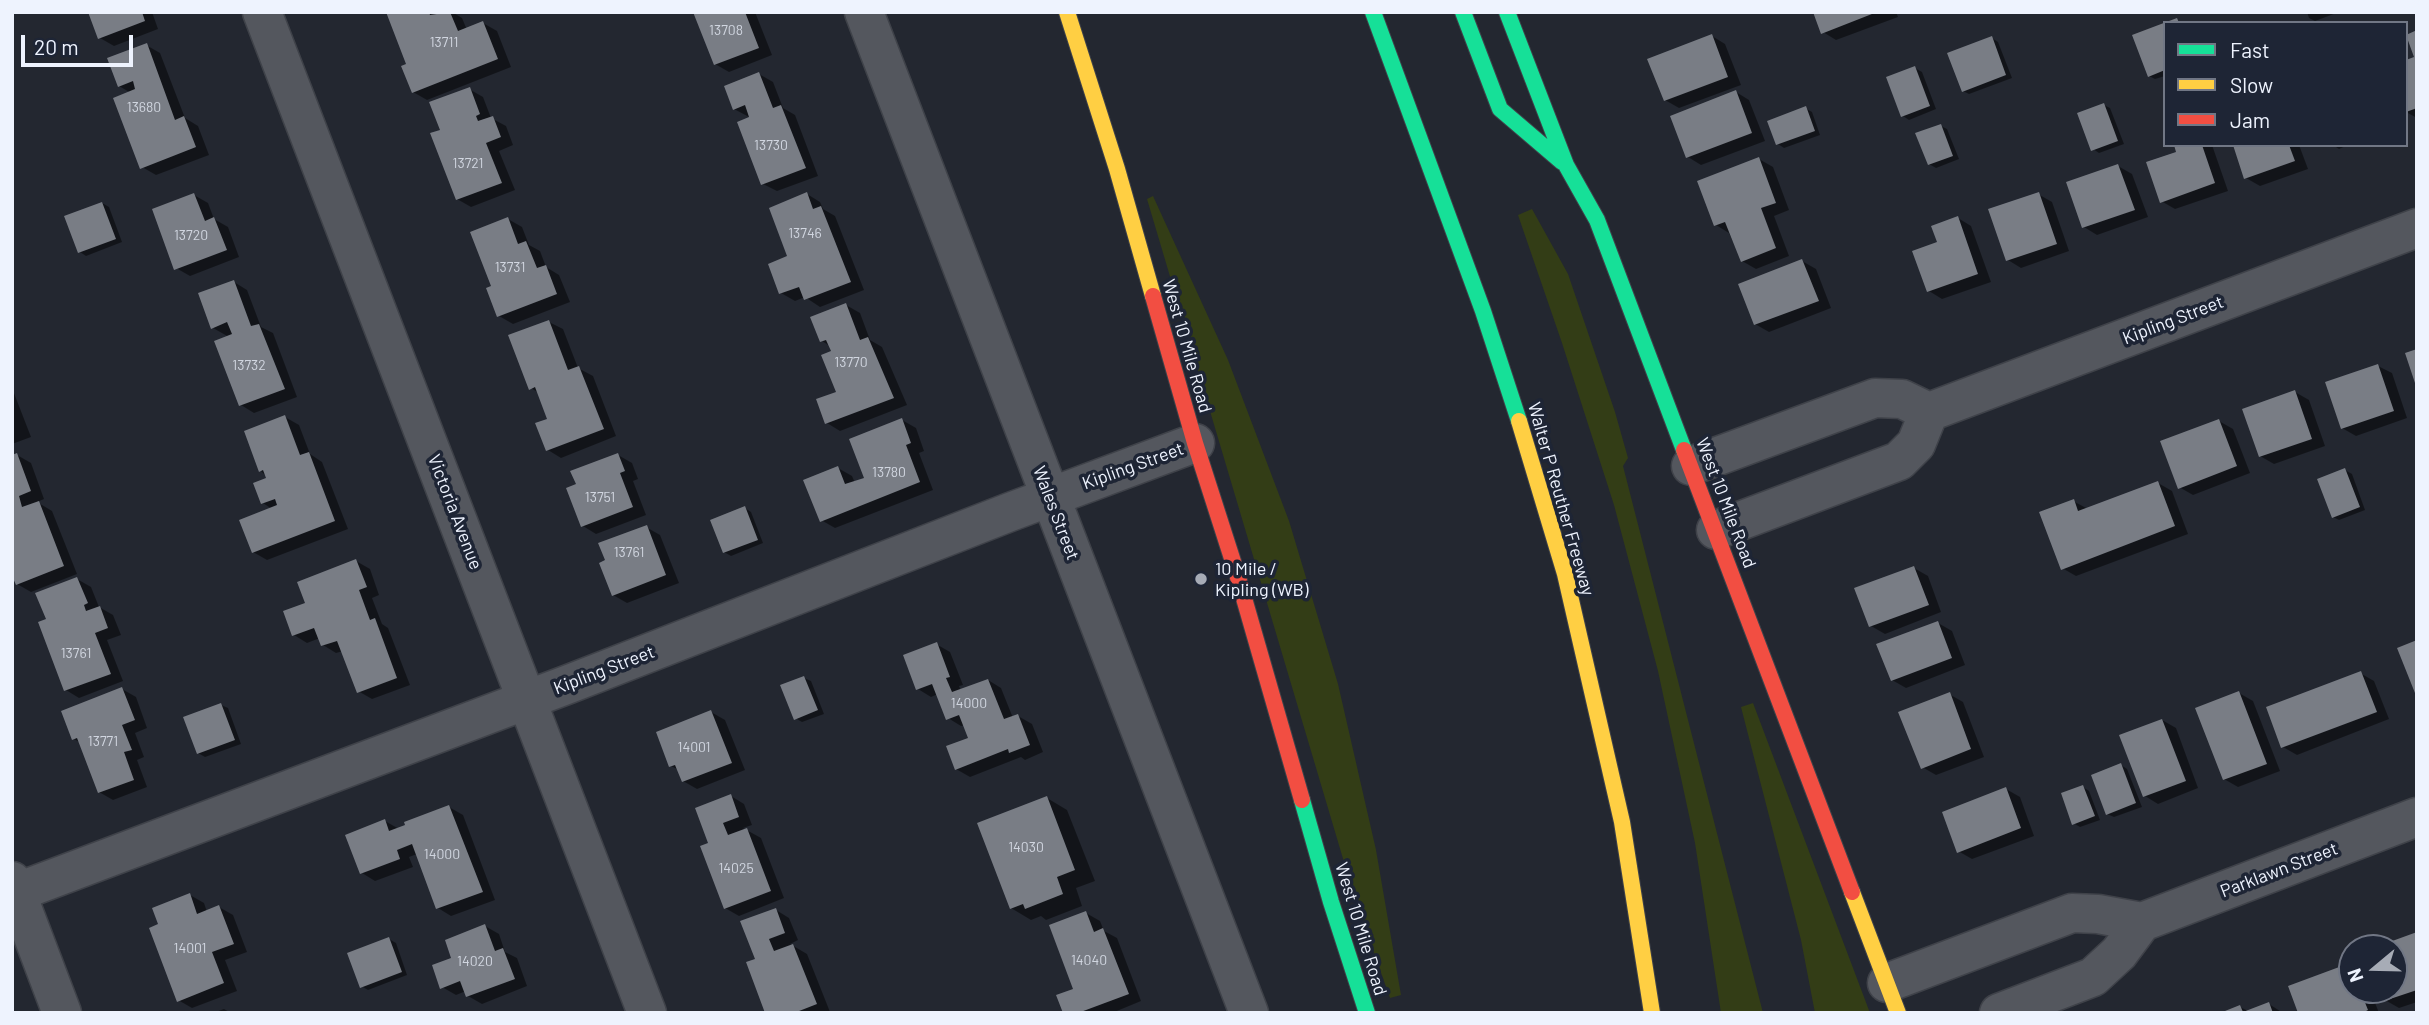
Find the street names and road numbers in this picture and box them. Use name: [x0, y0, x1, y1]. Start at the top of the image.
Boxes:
street label: West 10 Mile Road: [1158, 277, 1216, 415]
street label: Kipling Street: [2119, 291, 2227, 349]
street label: Walter P Reuther Freeway: [1523, 400, 1599, 598]
street label: West 10 Mile Road: [1691, 435, 1761, 571]
street label: Kipling Street: [1079, 438, 1187, 494]
street label: Victoria Avenue: [423, 451, 487, 573]
street label: Wales Street: [1028, 463, 1084, 563]
street label: Kipling Street: [550, 641, 658, 699]
street label: Parklawn Street: [2217, 838, 2341, 902]
street label: West 10 Mile Road: [1331, 860, 1391, 998]

